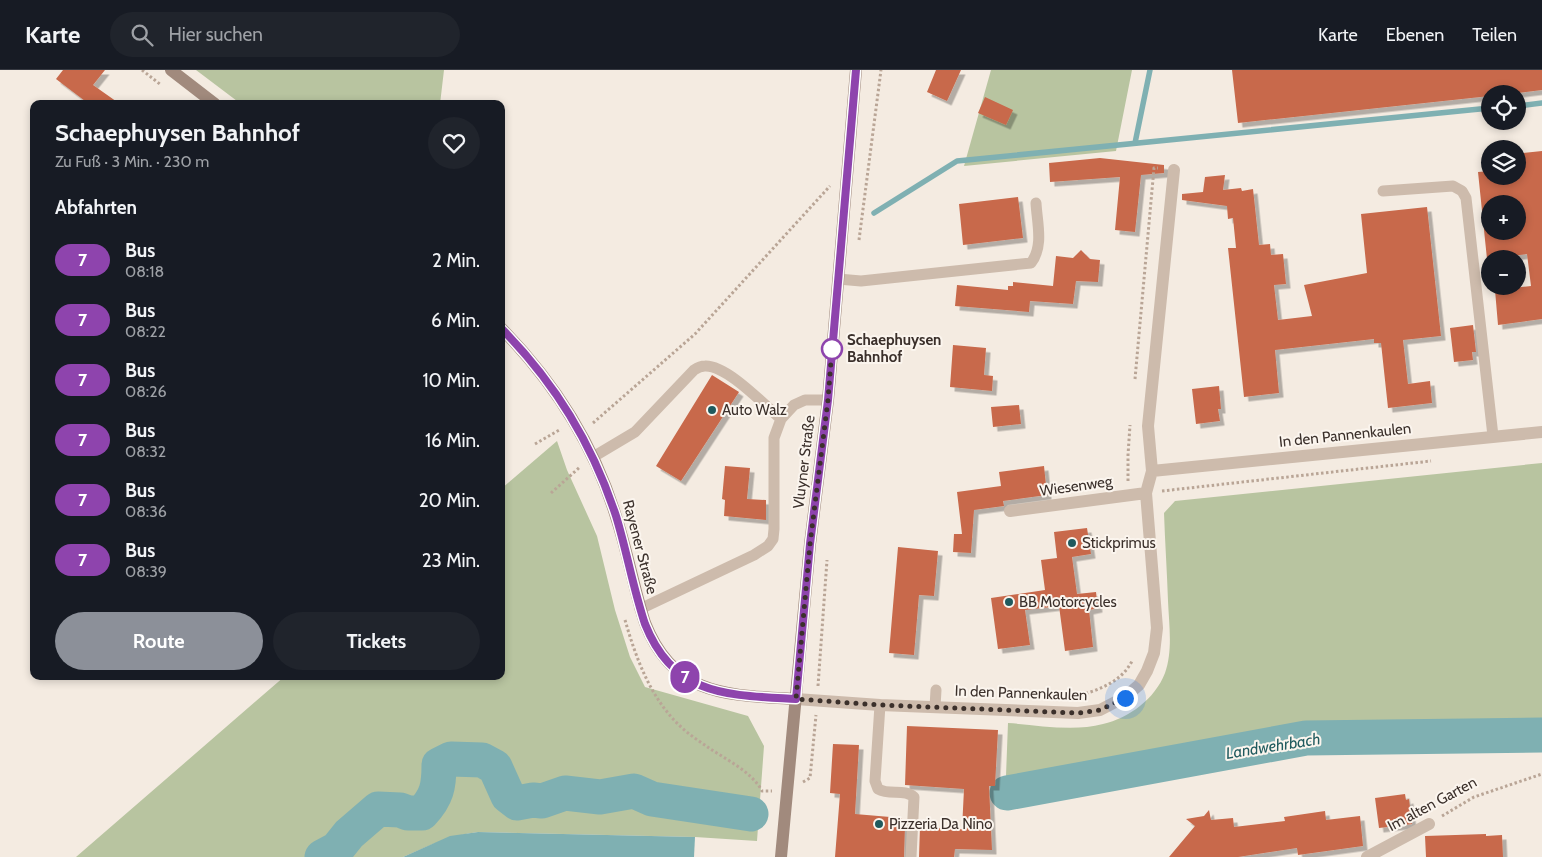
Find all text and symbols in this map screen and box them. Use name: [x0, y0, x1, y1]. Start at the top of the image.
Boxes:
search box: [110, 12, 460, 57]
text: Karte: [25, 20, 80, 49]
icon: search: [128, 21, 156, 49]
text: Hier suchen: [168, 23, 263, 46]
text: Karte: [1318, 24, 1358, 46]
text: Ebenen: [1386, 24, 1444, 46]
text: Teilen: [1472, 24, 1517, 46]
map controls: [1481, 85, 1526, 295]
button: locate: [1481, 85, 1526, 130]
button: heart: [428, 117, 480, 169]
text: Schaephuysen Bahnhof: [55, 118, 300, 147]
button: layers: [1481, 140, 1526, 185]
text: Zu Fuß · 3 Min. · 230 m: [55, 152, 209, 171]
button: +: [1481, 195, 1526, 240]
text: Abfahrten: [55, 196, 137, 219]
text: Bus: [125, 239, 155, 262]
text: 7: [78, 249, 87, 271]
text: 2 Min.: [432, 249, 480, 272]
button: −: [1481, 250, 1526, 295]
text: 08:18: [125, 262, 164, 281]
text: Bus: [125, 299, 155, 322]
text: 7: [78, 309, 87, 331]
text: 6 Min.: [431, 309, 480, 332]
text: 08:22: [125, 322, 166, 341]
place label: Schaephuysen Bahnhof: [847, 331, 941, 366]
marker: Schaephuysen Bahnhof: [821, 338, 843, 360]
text: Bus: [125, 359, 155, 382]
text: 7: [78, 369, 87, 391]
text: 10 Min.: [422, 369, 480, 392]
text: 08:26: [125, 382, 167, 401]
place label: Auto Walz: [722, 401, 787, 419]
marker: Auto Walz: [706, 404, 718, 416]
street label: Vluyner Straße: [789, 414, 819, 510]
text: Bus: [125, 419, 155, 442]
street label: In den Pannenkaulen: [1278, 419, 1412, 451]
text: 7: [78, 429, 87, 451]
text: 16 Min.: [425, 429, 480, 452]
text: 08:32: [125, 442, 166, 461]
street label: Wiesenweg: [1039, 472, 1114, 500]
text: Bus: [125, 479, 155, 502]
text: 7: [78, 489, 87, 511]
text: 20 Min.: [419, 489, 480, 512]
street label: Rayener Straße: [619, 498, 661, 596]
text: 08:36: [125, 502, 167, 521]
place label: Stickprimus: [1082, 534, 1156, 552]
marker: Stickprimus: [1066, 537, 1078, 549]
text: Bus: [125, 539, 155, 562]
text: 7: [78, 549, 87, 571]
text: 23 Min.: [422, 549, 480, 572]
text: 08:39: [125, 562, 167, 581]
place label: BB Motorcycles: [1019, 593, 1117, 611]
marker: BB Motorcycles: [1003, 596, 1015, 608]
button: Route: [55, 612, 263, 670]
button: Tickets: [273, 612, 480, 670]
line badge: 7: [669, 661, 701, 693]
text: 7: [680, 666, 690, 688]
street label: In den Pannenkaulen: [954, 682, 1088, 704]
your location: [1113, 686, 1138, 711]
water label: Landwehrbach: [1224, 729, 1322, 763]
street label: Im alten Garten: [1384, 773, 1480, 835]
place label: Pizzeria Da Nino: [889, 815, 992, 833]
marker: Pizzeria Da Nino: [873, 818, 885, 830]

